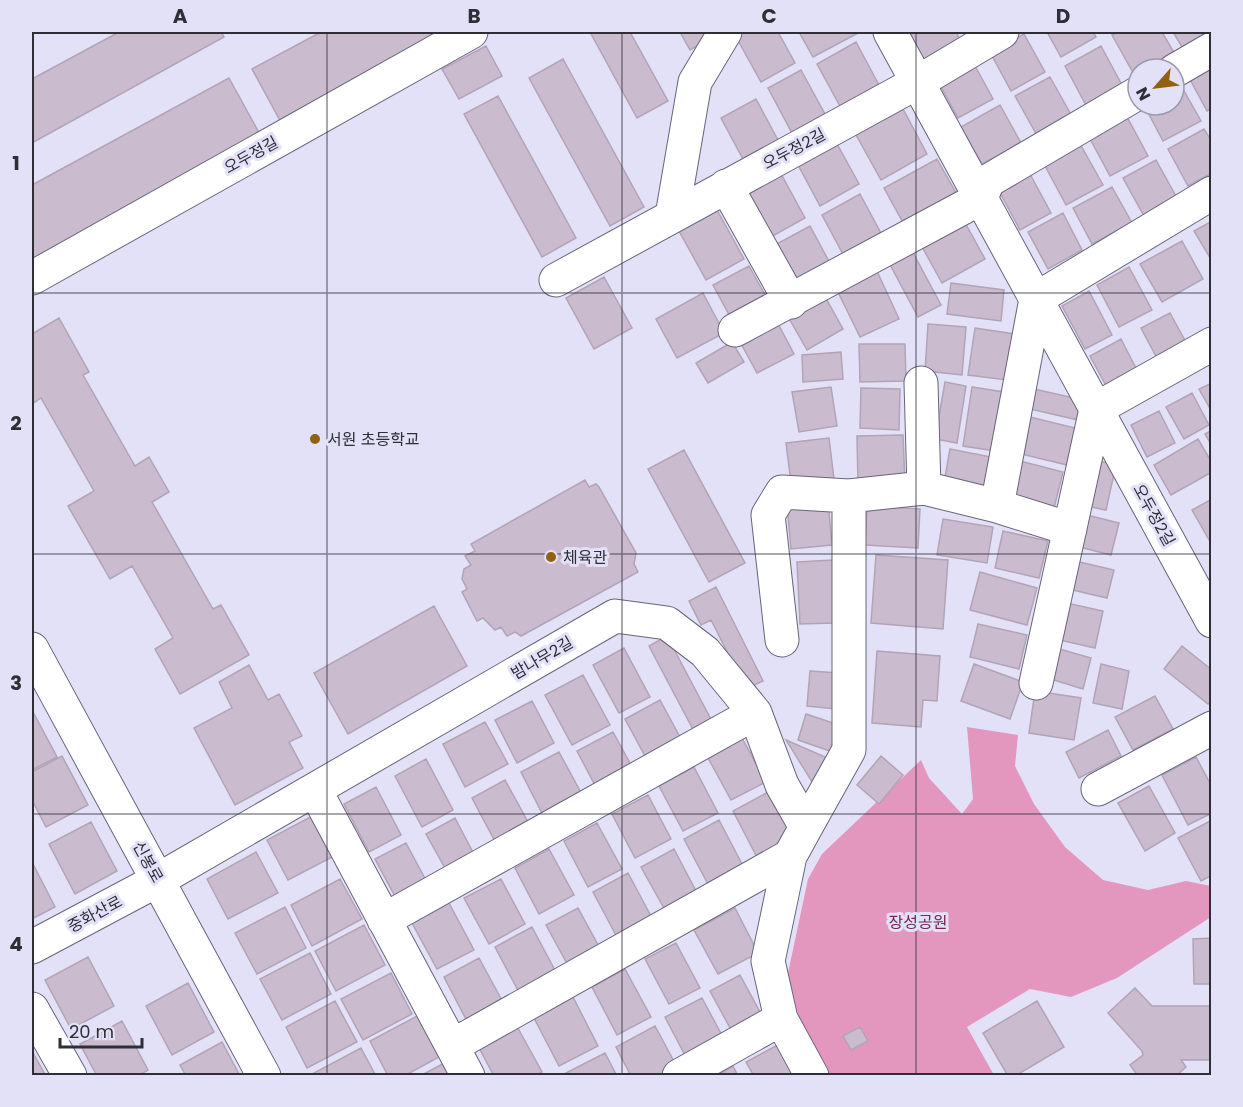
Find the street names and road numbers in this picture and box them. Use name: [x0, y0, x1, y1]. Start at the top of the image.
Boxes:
street label: 오두정2길: [759, 123, 829, 175]
street label: 오두정길: [220, 131, 282, 179]
street label: 오두정2길: [1127, 480, 1181, 550]
street label: 밤나무2길: [507, 631, 577, 685]
street label: 신봉로: [127, 837, 169, 887]
street label: 중화산로: [64, 890, 127, 938]

